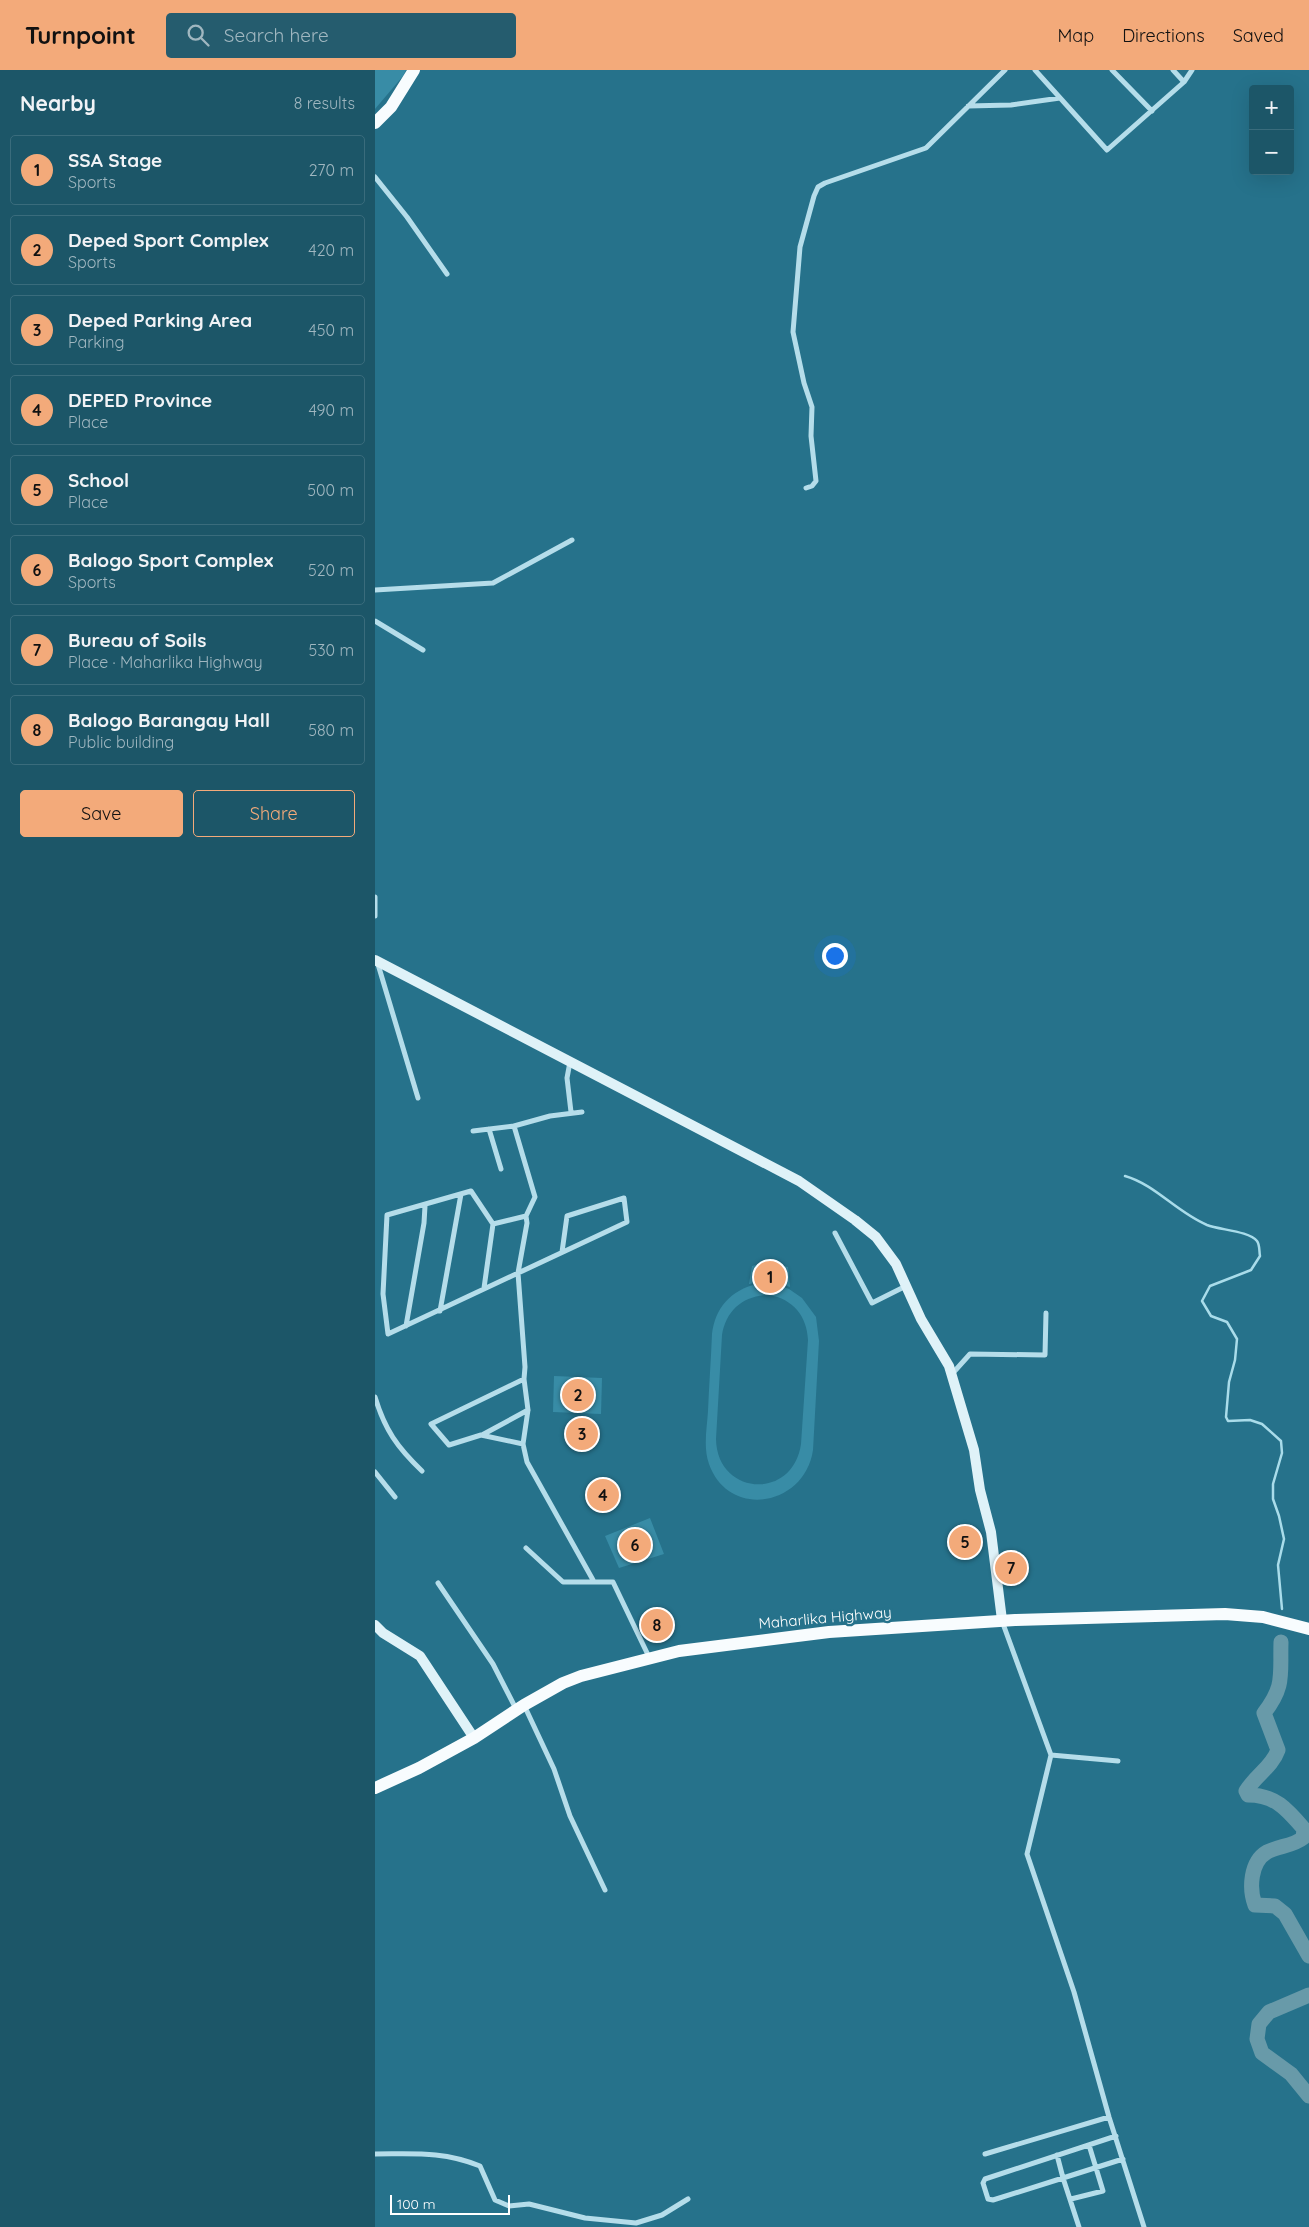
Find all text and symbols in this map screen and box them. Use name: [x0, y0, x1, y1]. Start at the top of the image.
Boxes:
search box: [166, 13, 516, 58]
text: Turnpoint: [25, 20, 136, 50]
icon: search: [184, 21, 212, 49]
text: Search here: [224, 23, 329, 47]
text: Map: [1057, 24, 1094, 47]
text: Directions: [1122, 24, 1205, 47]
text: Saved: [1233, 24, 1284, 47]
map controls: [1249, 85, 1294, 175]
button: +: [1249, 85, 1294, 130]
text: Nearby: [20, 90, 96, 116]
text: 8 results: [294, 93, 355, 113]
button: −: [1249, 130, 1294, 175]
text: SSA Stage: [68, 148, 162, 172]
text: 1: [34, 160, 40, 180]
text: 270 m: [309, 160, 354, 180]
text: Sports: [68, 172, 116, 192]
text: Deped Sport Complex: [68, 228, 268, 252]
text: 2: [32, 240, 42, 260]
text: 420 m: [308, 240, 354, 260]
text: Sports: [68, 252, 116, 272]
text: Deped Parking Area: [68, 308, 252, 332]
text: 3: [33, 320, 41, 340]
text: 450 m: [308, 320, 354, 340]
text: Parking: [68, 332, 125, 352]
text: DEPED Province: [68, 388, 212, 412]
text: 4: [32, 400, 42, 420]
text: 490 m: [308, 400, 354, 420]
text: Place: [68, 412, 108, 432]
text: School: [68, 468, 129, 492]
text: 5: [32, 480, 42, 500]
text: 500 m: [307, 480, 354, 500]
text: Place: [68, 492, 108, 512]
text: Balogo Sport Complex: [68, 548, 273, 572]
text: 6: [33, 560, 41, 580]
text: 520 m: [308, 560, 354, 580]
text: Sports: [68, 572, 116, 592]
text: Bureau of Soils: [68, 628, 206, 652]
text: 7: [33, 640, 41, 660]
text: 530 m: [308, 640, 354, 660]
text: Place · Maharlika Highway: [68, 652, 263, 672]
text: Balogo Barangay Hall: [68, 708, 270, 732]
text: 8: [33, 720, 41, 740]
text: 580 m: [308, 720, 354, 740]
text: Public building: [68, 732, 174, 752]
button: Save: [20, 790, 183, 837]
button: Share: [193, 790, 355, 837]
your location: [822, 943, 848, 969]
pin: 1: [754, 1258, 786, 1296]
pin: 2: [562, 1376, 594, 1414]
pin: 3: [566, 1415, 598, 1453]
pin: 4: [587, 1476, 619, 1514]
pin: 5: [949, 1523, 981, 1561]
pin: 6: [619, 1526, 651, 1564]
pin: 7: [995, 1549, 1027, 1587]
street label: Maharlika Highway: [758, 1602, 892, 1633]
pin: 8: [641, 1606, 673, 1644]
scale bar: [390, 2192, 510, 2215]
text: 100 m: [397, 2195, 435, 2213]

